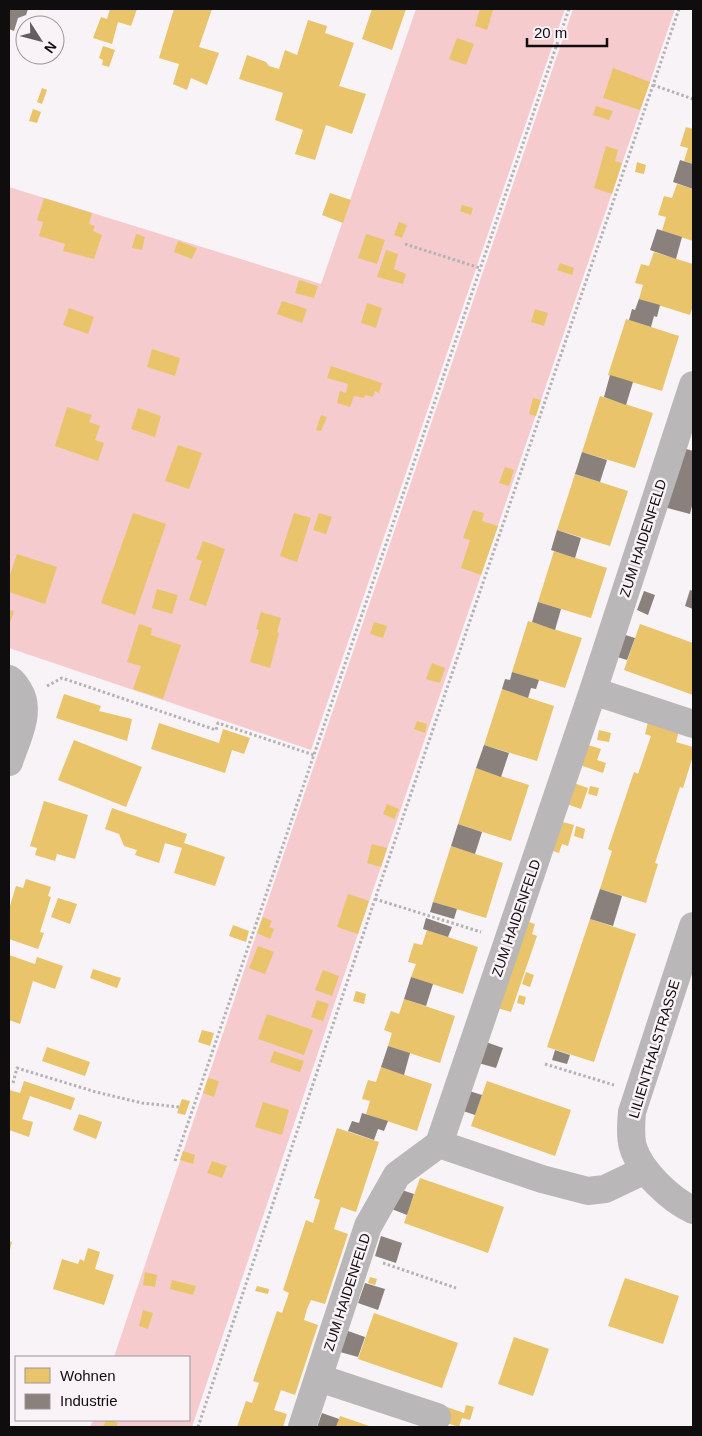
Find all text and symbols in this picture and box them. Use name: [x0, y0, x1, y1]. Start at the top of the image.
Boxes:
north arrow: [15, 15, 65, 65]
scale bar: [527, 15, 607, 47]
text: 20 m: [534, 24, 567, 41]
text: N: [41, 39, 60, 56]
street label: ZUM HAIDENFELD: [616, 477, 670, 599]
street label: ZUM HAIDENFELD: [488, 857, 544, 979]
street label: LILIENTHALSTRASSE: [625, 978, 683, 1120]
street label: ZUM HAIDENFELD: [320, 1231, 374, 1353]
legend: [15, 1356, 190, 1421]
text: Wohnen: [60, 1367, 116, 1384]
text: Industrie: [60, 1392, 118, 1409]

